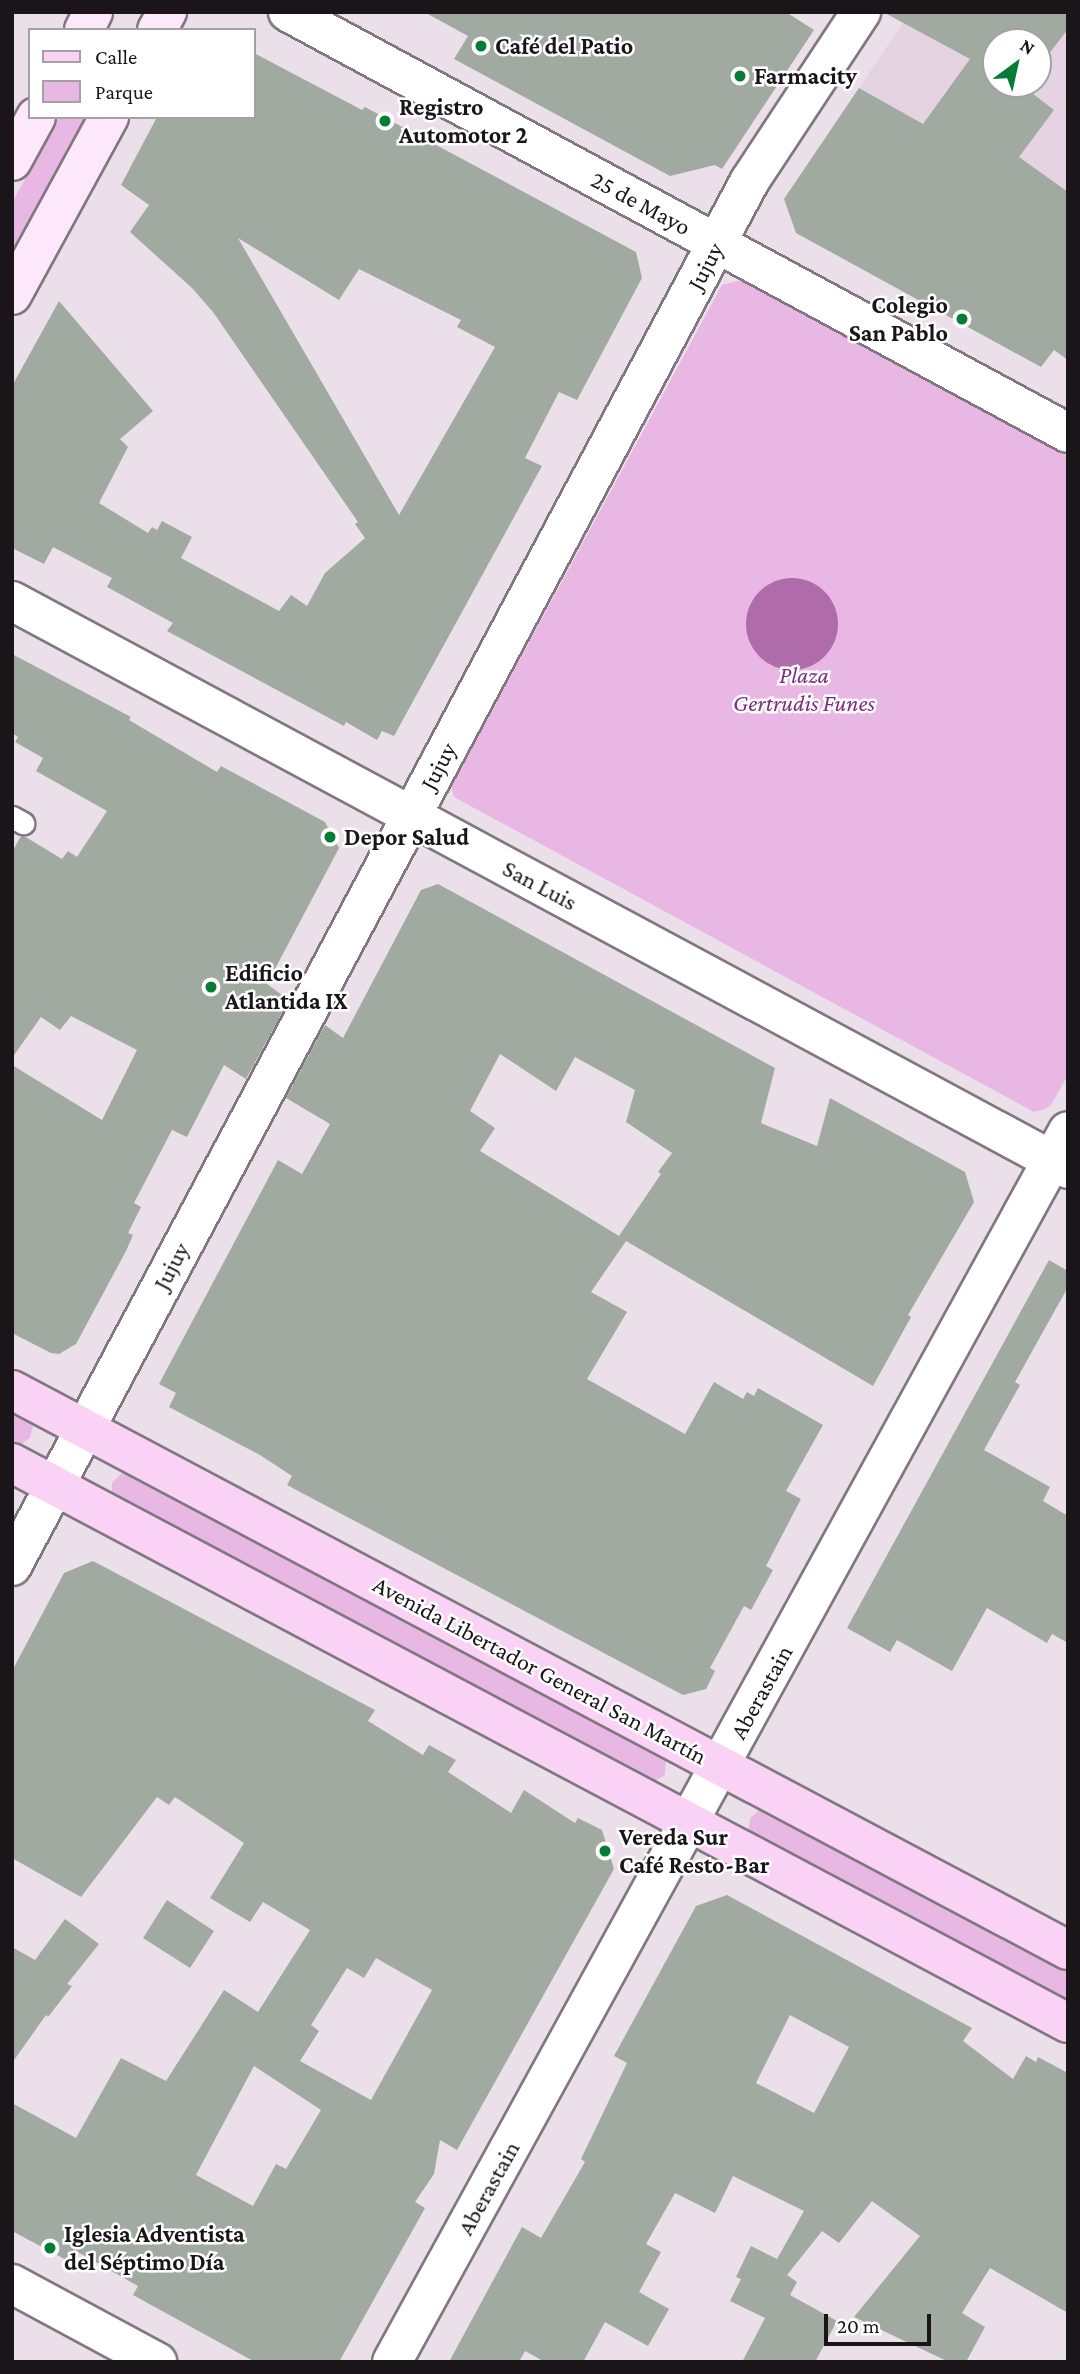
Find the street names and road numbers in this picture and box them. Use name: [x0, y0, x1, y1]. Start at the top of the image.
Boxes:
street label: 25 de Mayo: [586, 165, 696, 241]
street label: Jujuy: [681, 237, 729, 295]
street label: Jujuy: [414, 737, 462, 795]
street label: San Luis: [498, 854, 582, 916]
street label: Jujuy: [147, 1237, 195, 1295]
street label: Avenida Libertador General San Martín: [368, 1570, 712, 1770]
street label: Aberastain: [723, 1640, 799, 1744]
street label: Aberastain: [450, 2136, 526, 2240]

